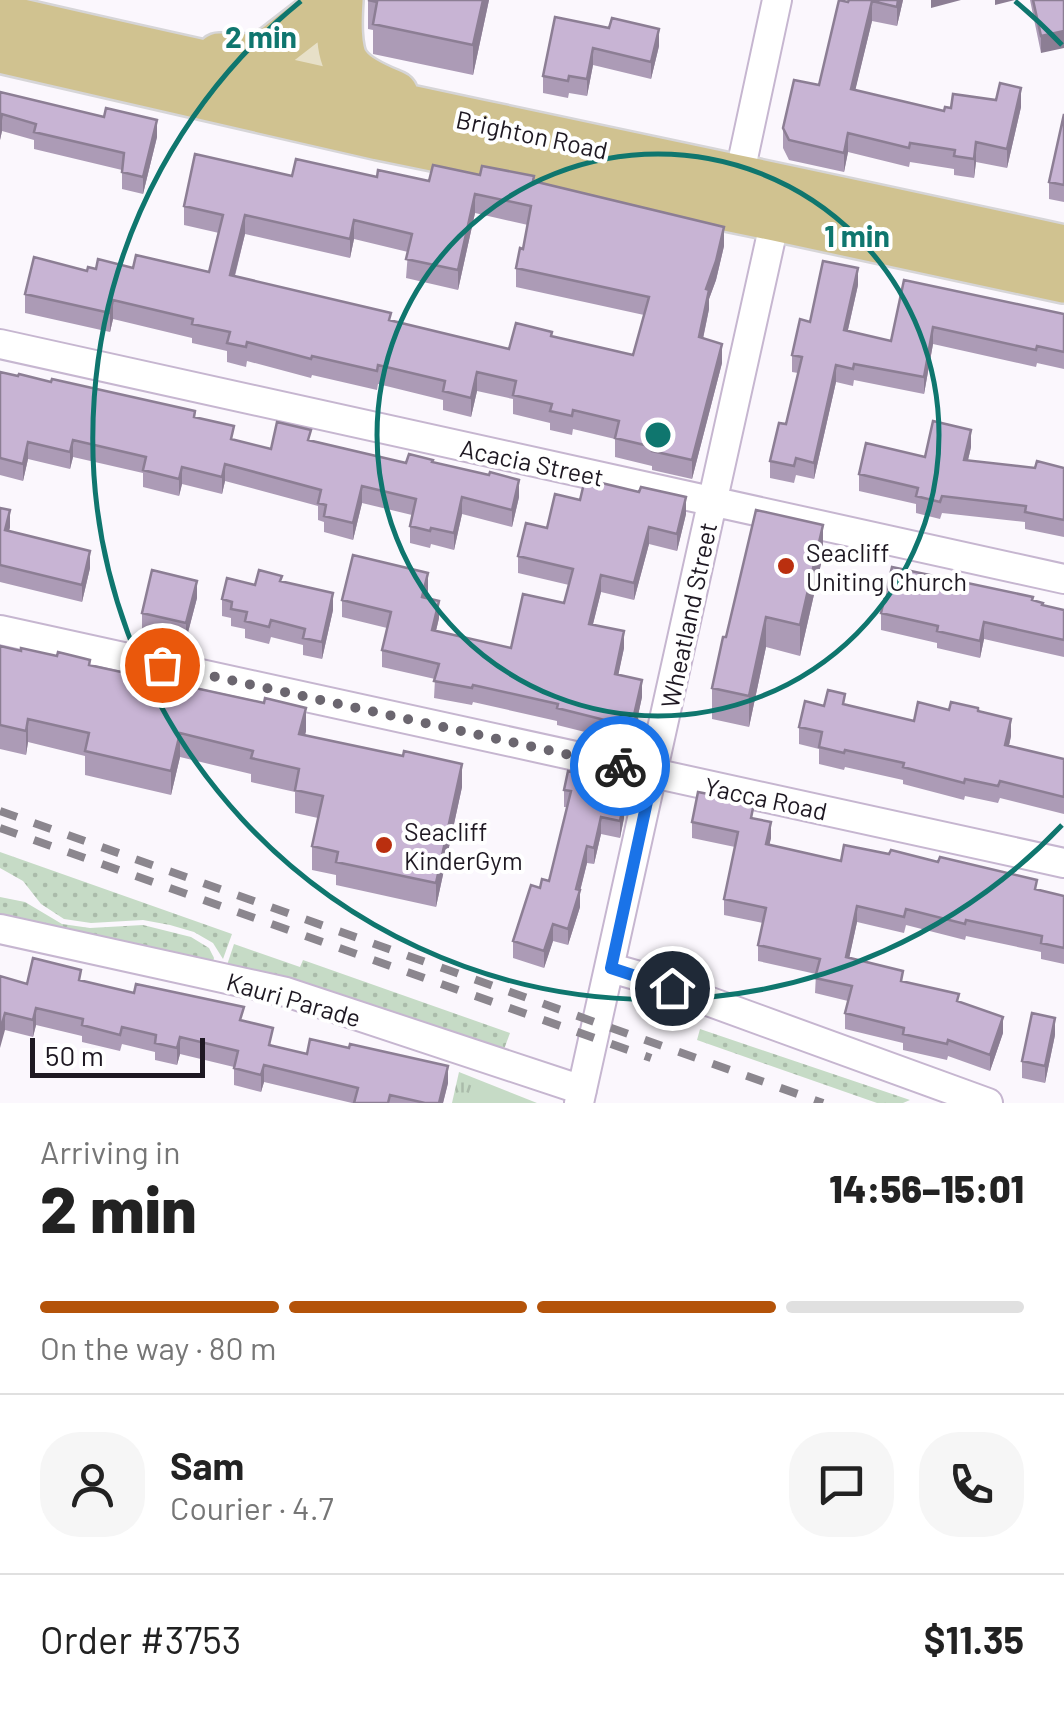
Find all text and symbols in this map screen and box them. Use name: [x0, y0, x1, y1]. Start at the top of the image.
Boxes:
text: 2 min: [225, 18, 297, 54]
street label: Brighton Road: [454, 103, 610, 165]
text: 1 min: [824, 217, 890, 253]
centre of rings: [640, 417, 676, 453]
street label: Acacia Street: [457, 432, 607, 492]
street label: Wheatland Street: [654, 519, 722, 711]
place label: Seacliff Uniting Church: [806, 537, 967, 596]
marker: Seacliff Uniting Church: [775, 555, 797, 577]
pin: [120, 623, 205, 708]
icon: bag: [135, 638, 190, 693]
courier: [570, 716, 670, 816]
icon: bike: [593, 739, 648, 794]
street label: Yacca Road: [702, 770, 830, 826]
place label: Seacliff KinderGym: [404, 816, 523, 875]
marker: Seacliff KinderGym: [373, 834, 395, 856]
pin: [630, 946, 715, 1031]
icon: home: [645, 961, 700, 1016]
street label: Kauri Parade: [223, 966, 365, 1032]
scale bar: [30, 1033, 205, 1078]
text: 50 m: [45, 1038, 104, 1072]
text: Arriving in: [40, 1132, 180, 1170]
text: 14:56–15:01: [829, 1165, 1024, 1211]
text: 2 min: [40, 1168, 197, 1246]
text: On the way · 80 m: [40, 1328, 276, 1366]
button: person: [40, 1432, 145, 1537]
button: chat: [789, 1432, 894, 1537]
button: phone: [919, 1432, 1024, 1537]
text: Sam: [170, 1442, 244, 1488]
text: Courier · 4.7: [170, 1488, 334, 1526]
text: Order #3753: [40, 1616, 241, 1662]
text: $11.35: [924, 1616, 1024, 1662]

